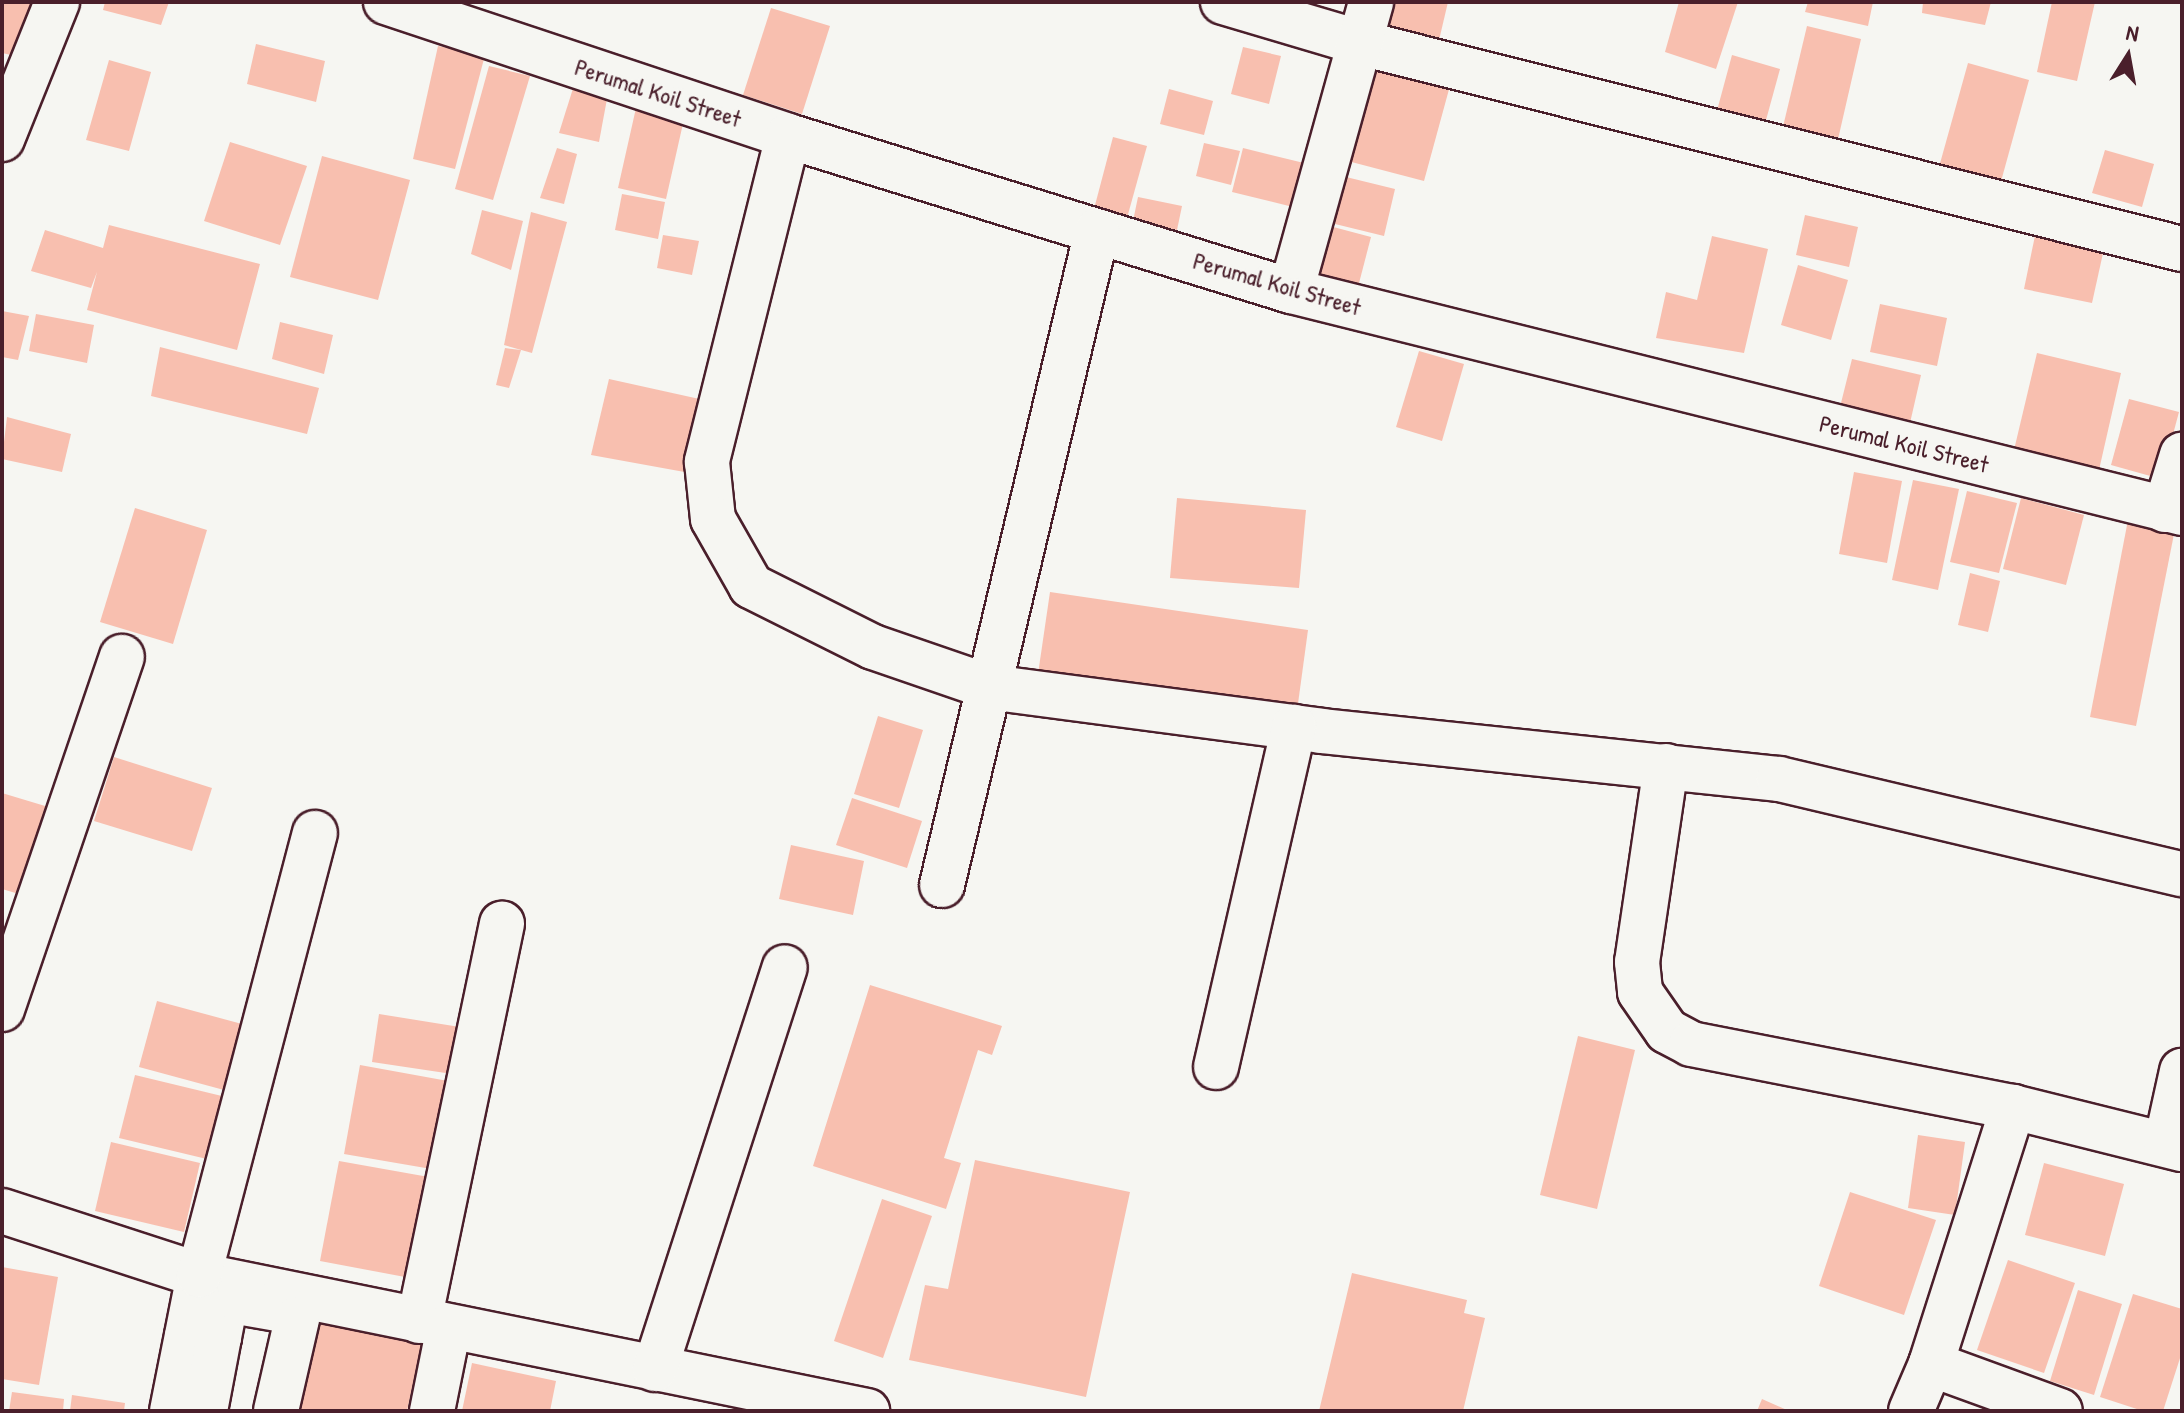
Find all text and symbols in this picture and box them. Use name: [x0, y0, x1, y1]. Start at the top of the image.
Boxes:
north arrow: [2088, 16, 2168, 96]
text: N: [2124, 17, 2141, 48]
street label: Perumal Koil Street: [571, 53, 745, 133]
street label: Perumal Koil Street: [1190, 246, 1364, 322]
street label: Perumal Koil Street: [1817, 409, 1991, 479]

